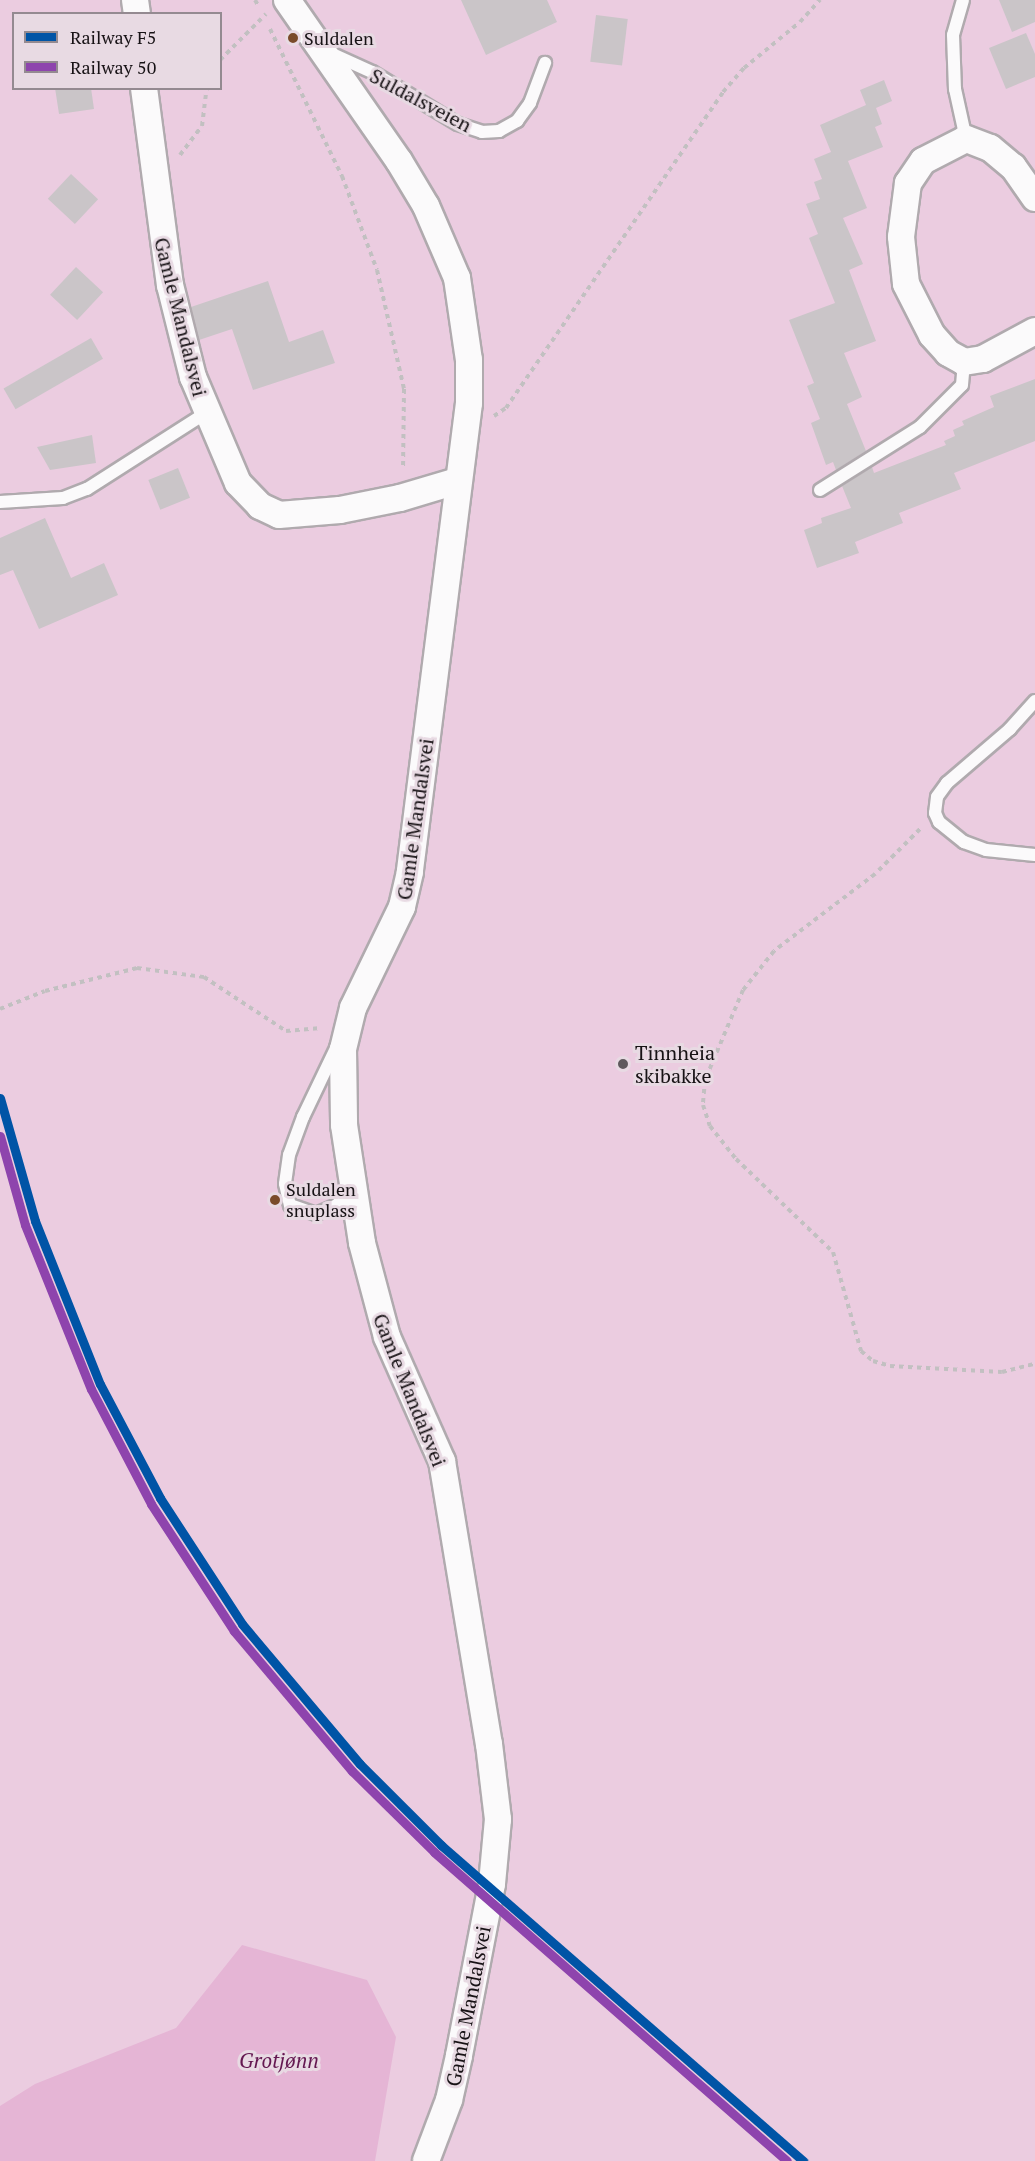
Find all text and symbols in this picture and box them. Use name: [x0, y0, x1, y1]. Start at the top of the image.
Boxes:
legend: [12, 12, 222, 90]
text: Railway F5: [70, 25, 156, 49]
place label: Suldalen: [304, 27, 374, 49]
marker: Suldalen: [287, 32, 299, 44]
text: Railway 50: [70, 55, 156, 79]
street label: Suldalsveien: [366, 63, 476, 137]
street label: Gamle Mandalsvei: [150, 235, 212, 399]
street label: Gamle Mandalsvei: [392, 737, 438, 901]
place label: Tinnheia skibakke: [635, 1040, 715, 1087]
marker: Tinnheia skibakke: [616, 1057, 630, 1071]
place label: Suldalen snuplass: [286, 1179, 356, 1222]
marker: Suldalen snuplass: [269, 1194, 281, 1206]
street label: Gamle Mandalsvei: [368, 1310, 452, 1470]
street label: Gamle Mandalsvei: [441, 1924, 495, 2088]
water label: Grotjønn: [239, 2047, 319, 2073]

